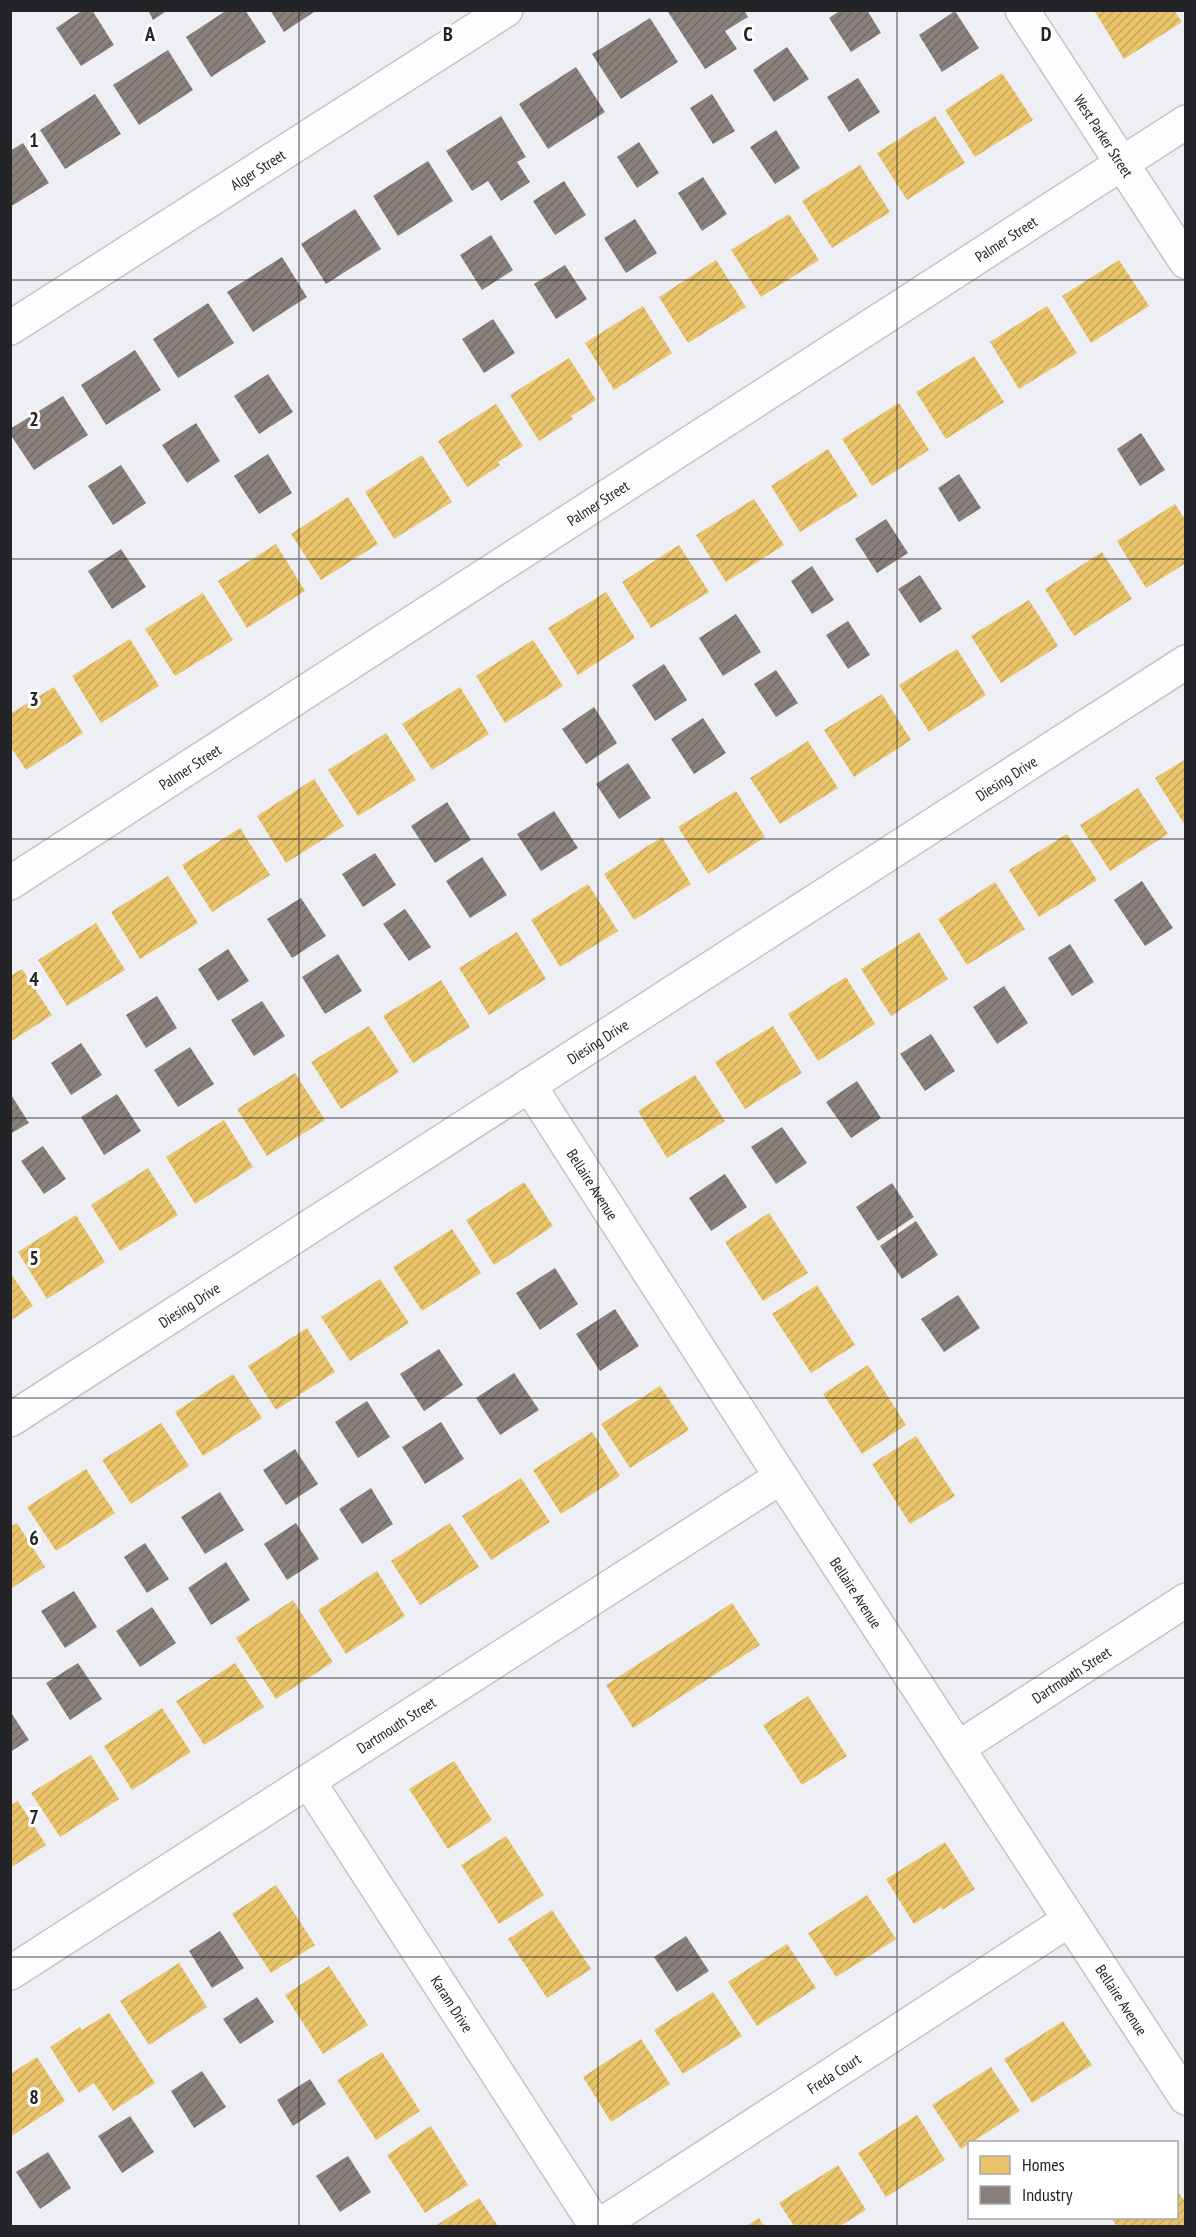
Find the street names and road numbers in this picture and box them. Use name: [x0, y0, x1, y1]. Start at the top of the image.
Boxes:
street label: West Parker Street: [1070, 91, 1138, 181]
street label: Alger Street: [226, 145, 289, 194]
street label: Palmer Street: [971, 212, 1040, 266]
street label: Palmer Street: [563, 476, 632, 530]
street label: Palmer Street: [155, 740, 224, 794]
street label: Diesing Drive: [972, 751, 1040, 805]
street label: Diesing Drive: [563, 1015, 632, 1068]
street label: Bellaire Avenue: [563, 1145, 623, 1223]
street label: Diesing Drive: [155, 1278, 223, 1331]
street label: Bellaire Avenue: [826, 1554, 886, 1632]
street label: Dartmouth Street: [1028, 1642, 1114, 1707]
street label: Dartmouth Street: [353, 1692, 439, 1757]
street label: Bellaire Avenue: [1092, 1961, 1152, 2039]
street label: Karam Drive: [427, 1972, 478, 2036]
street label: Freda Court: [803, 2049, 864, 2098]

